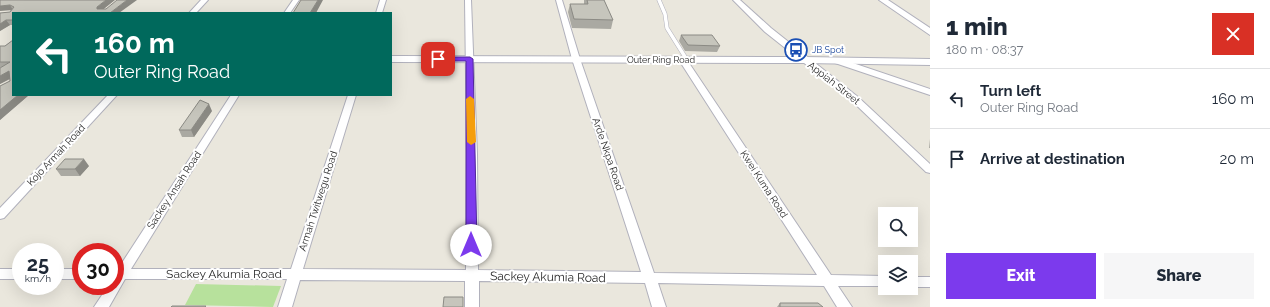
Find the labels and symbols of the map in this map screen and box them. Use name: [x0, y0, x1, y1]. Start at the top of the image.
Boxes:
bus stop icon: JB Spot: [783, 37, 809, 63]
pin: [421, 42, 455, 76]
place label: JB Spot: [812, 45, 844, 55]
street label: Outer Ring Road: [627, 55, 695, 65]
street label: Appiah Street: [806, 59, 863, 107]
street label: Arde Nkpa Road: [590, 116, 626, 192]
street label: Kojo Armah Road: [25, 122, 87, 188]
street label: Kwei Kuma Road: [738, 148, 790, 220]
street label: Sackey Ansah Road: [145, 149, 203, 231]
street label: Armah Twitwegu Road: [297, 150, 339, 252]
position arrow: [450, 224, 492, 266]
speed limit sign: 30: [72, 243, 124, 295]
street label: Sackey Akumia Road: [166, 267, 282, 281]
street label: Sackey Akumia Road: [490, 269, 606, 285]

